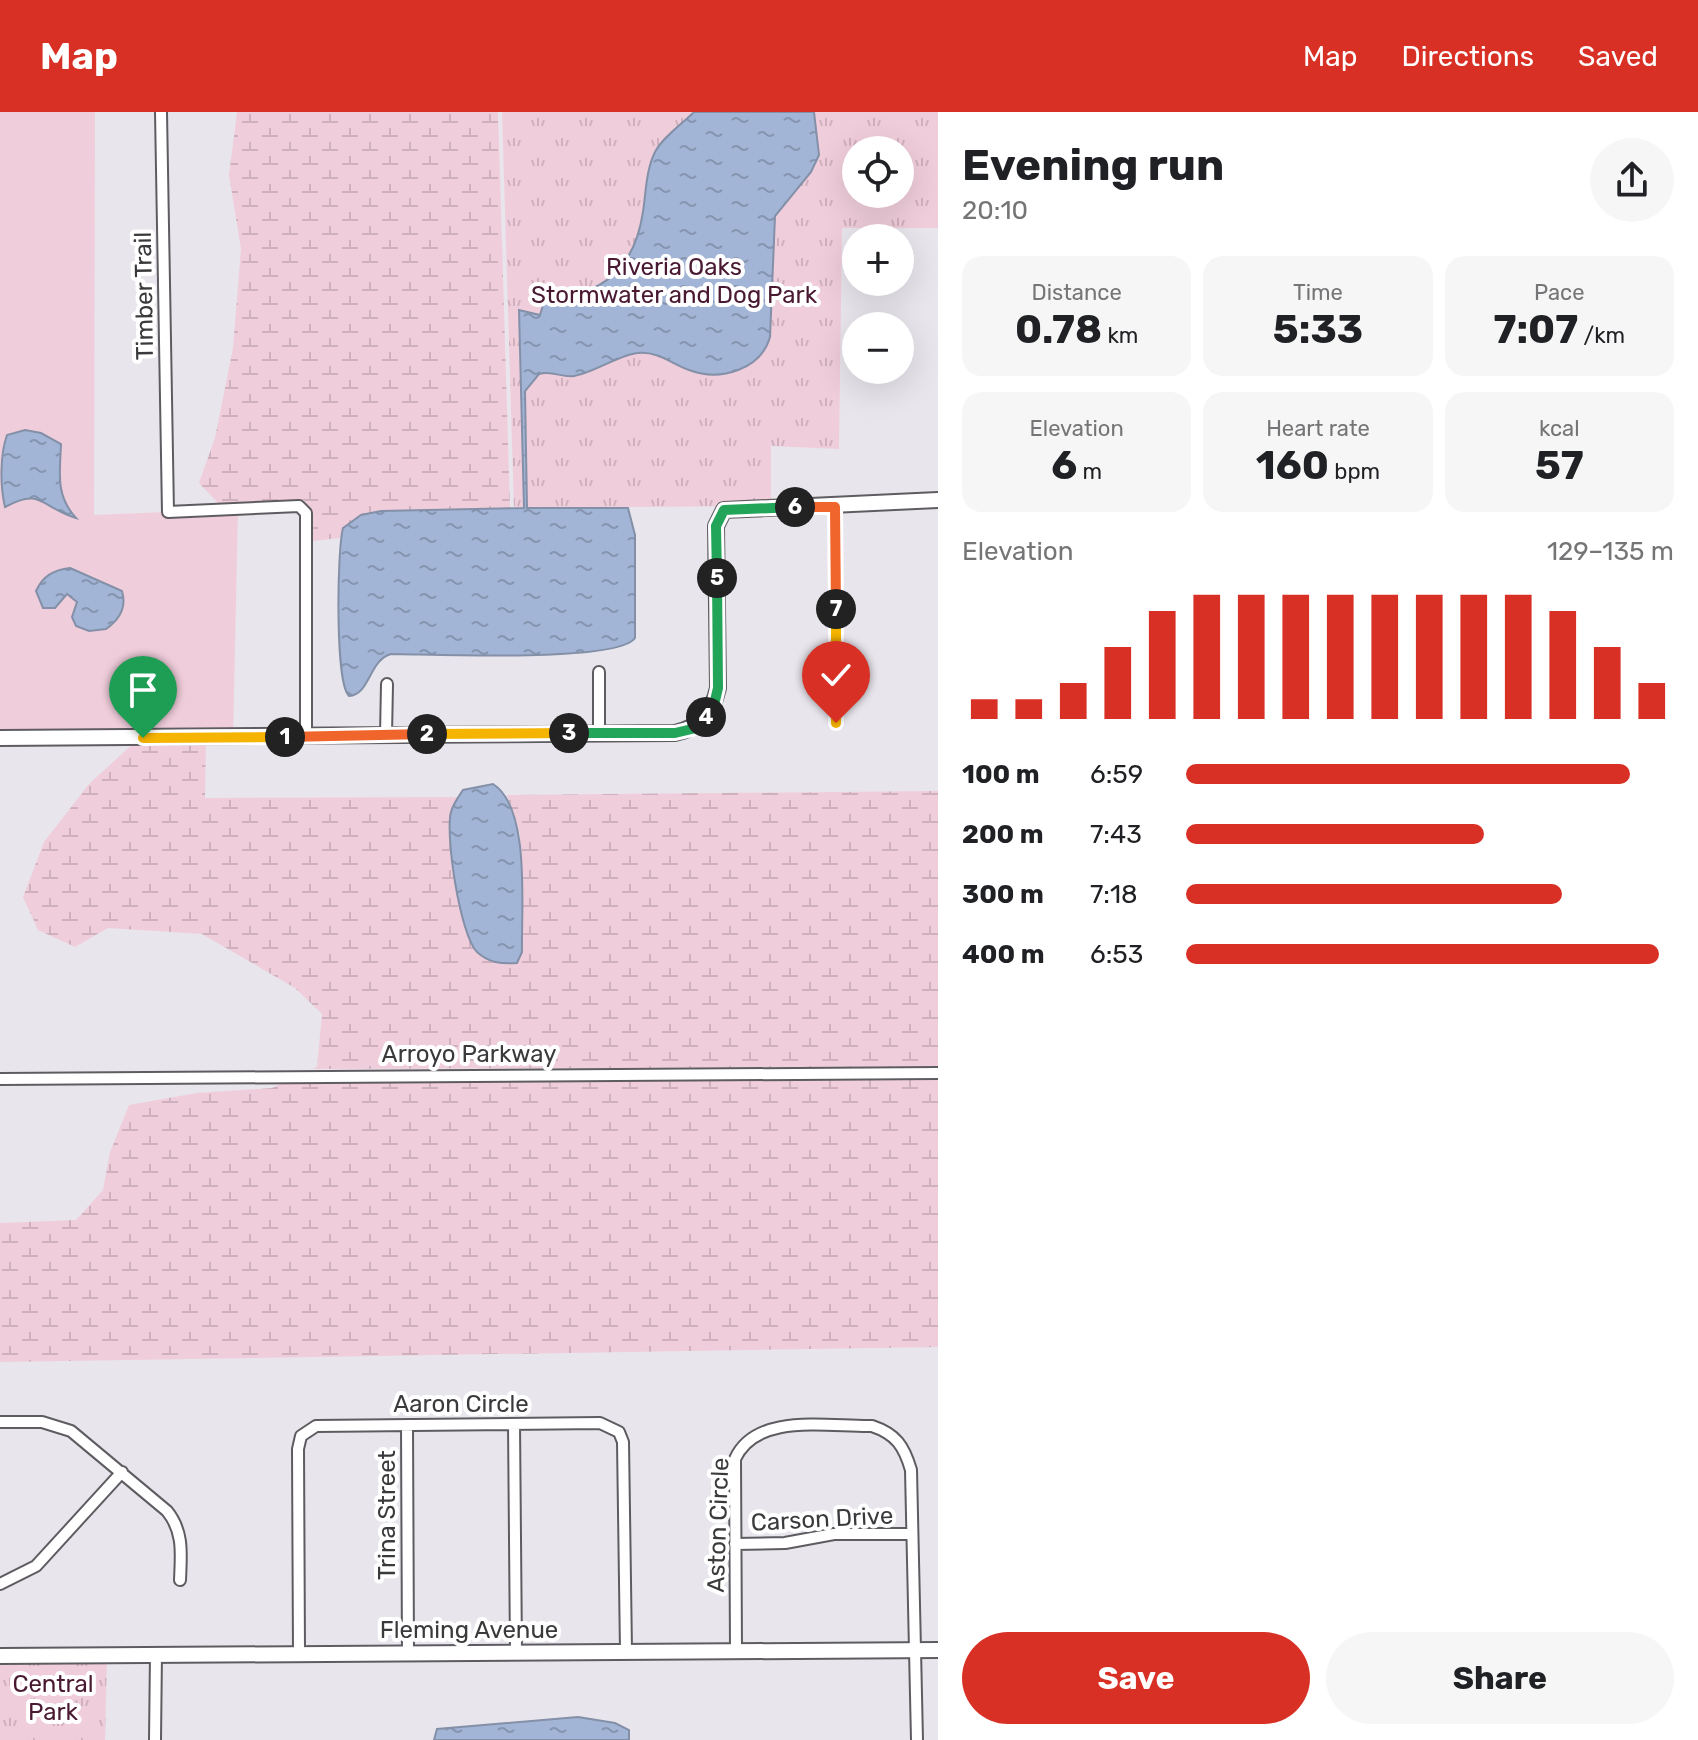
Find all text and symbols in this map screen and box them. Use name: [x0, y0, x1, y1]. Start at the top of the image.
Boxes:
text: Map: [40, 33, 118, 79]
text: Map: [1303, 40, 1357, 73]
text: Directions: [1401, 40, 1534, 73]
text: Saved: [1578, 40, 1658, 73]
map controls: [842, 136, 914, 384]
button: locate: [842, 136, 914, 208]
button: share: [1590, 138, 1674, 222]
text: Evening run: [962, 139, 1224, 191]
text: 20:10: [962, 195, 1028, 226]
button: +: [842, 224, 914, 296]
street label: Timber Trail: [129, 232, 159, 360]
park label: Riveria Oaks Stormwater and Dog Park: [531, 253, 818, 309]
text: Distance: [1032, 279, 1122, 306]
text: Time: [1293, 279, 1343, 306]
text: Pace: [1534, 279, 1585, 306]
text: 0.78: [1015, 306, 1102, 353]
text: 5:33: [1273, 306, 1363, 353]
text: 7:07: [1494, 306, 1578, 353]
button: −: [842, 312, 914, 384]
text: km: [1102, 322, 1138, 349]
text: /km: [1578, 322, 1625, 349]
text: Elevation: [1030, 415, 1124, 442]
text: Heart rate: [1266, 415, 1370, 442]
text: kcal: [1539, 415, 1580, 442]
text: 6: [1051, 442, 1077, 489]
text: 160: [1256, 442, 1329, 489]
text: 57: [1535, 442, 1584, 489]
text: m: [1077, 458, 1102, 485]
text: bpm: [1329, 458, 1380, 485]
pin: 6: [775, 487, 815, 527]
text: 6: [788, 493, 802, 520]
text: Elevation: [962, 536, 1073, 567]
text: 129–135 m: [1547, 536, 1674, 567]
pin: 5: [697, 558, 737, 598]
text: 5: [710, 564, 724, 591]
pin: 7: [816, 589, 856, 629]
text: 7: [830, 595, 842, 622]
pin: [802, 641, 870, 723]
icon: check: [814, 653, 858, 697]
pin: [109, 656, 177, 738]
icon: arrive: [121, 668, 165, 712]
pin: 4: [686, 697, 726, 737]
text: 4: [698, 703, 714, 730]
pin: 3: [549, 713, 589, 753]
pin: 2: [407, 714, 447, 754]
pin: 1: [265, 717, 305, 757]
text: 3: [562, 719, 576, 746]
text: 2: [420, 720, 434, 747]
text: 1: [280, 723, 290, 750]
text: 100 m: [962, 759, 1040, 790]
text: 6:59: [1090, 759, 1143, 790]
text: 200 m: [962, 819, 1044, 850]
text: 7:43: [1090, 819, 1142, 850]
text: 300 m: [962, 879, 1044, 910]
text: 7:18: [1090, 879, 1138, 910]
text: 400 m: [962, 939, 1044, 970]
text: 6:53: [1090, 939, 1143, 970]
street label: Arroyo Parkway: [382, 1040, 556, 1068]
street label: Aaron Circle: [393, 1390, 529, 1418]
street label: Trina Street: [373, 1450, 401, 1580]
street label: Aston Circle: [702, 1457, 734, 1593]
street label: Carson Drive: [750, 1501, 894, 1537]
street label: Fleming Avenue: [380, 1616, 558, 1644]
button: Save: [962, 1632, 1310, 1724]
button: Share: [1326, 1632, 1674, 1724]
park label: Central Park: [12, 1670, 94, 1726]

